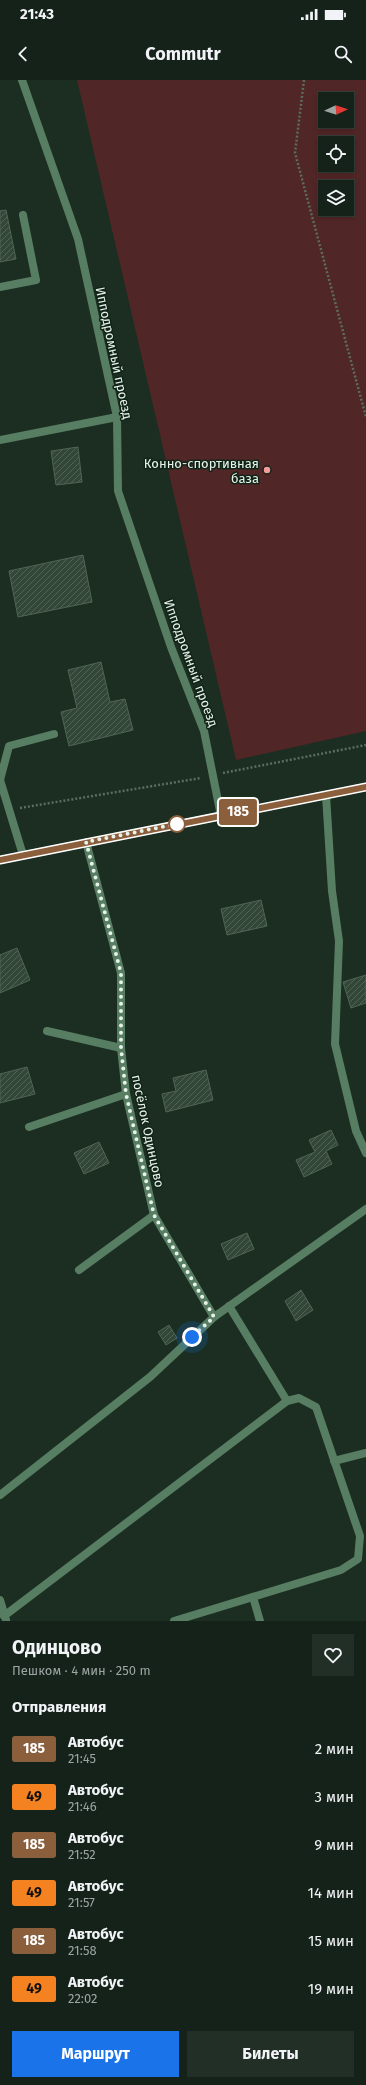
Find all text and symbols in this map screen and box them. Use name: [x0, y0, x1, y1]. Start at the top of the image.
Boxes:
text: 21:43: [20, 5, 54, 23]
icon: back: [12, 43, 34, 65]
text: Commutr: [145, 43, 221, 65]
icon: search: [332, 43, 354, 65]
north arrow: [318, 92, 354, 128]
map controls: [318, 92, 354, 216]
button: locate: [318, 136, 354, 172]
button: layers: [318, 180, 354, 216]
street label: Ипподромный проезд: [93, 285, 135, 421]
place label: Конно-спортивная база: [144, 456, 259, 486]
marker: Конно-спортивная база: [262, 465, 272, 475]
street label: Ипподромный проезд: [161, 597, 221, 729]
line badge: 185: [215, 799, 261, 825]
text: 185: [227, 803, 249, 820]
unlabelled marker: [168, 815, 186, 833]
street label: посёлок Одинцово: [129, 1073, 167, 1189]
your location: [182, 1327, 202, 1347]
button: heart: [312, 1634, 354, 1676]
text: Одинцово: [12, 1636, 102, 1659]
text: Пешком · 4 мин · 250 m: [12, 1663, 151, 1678]
text: Отправления: [12, 1698, 106, 1716]
text: Автобус: [68, 1733, 124, 1751]
text: 185: [23, 1740, 45, 1757]
text: 2 мин: [315, 1740, 354, 1758]
text: 21:45: [68, 1751, 96, 1766]
text: Автобус: [68, 1781, 124, 1799]
text: 49: [26, 1788, 42, 1805]
text: 3 мин: [315, 1788, 354, 1806]
text: 21:46: [68, 1799, 97, 1814]
text: Автобус: [68, 1829, 124, 1847]
text: 185: [23, 1836, 45, 1853]
text: 9 мин: [314, 1836, 354, 1854]
text: 21:52: [68, 1847, 96, 1862]
text: Автобус: [68, 1877, 124, 1895]
text: 49: [26, 1884, 42, 1901]
text: 14 мин: [308, 1884, 354, 1902]
text: 21:57: [68, 1895, 95, 1910]
text: Автобус: [68, 1925, 124, 1943]
text: 185: [23, 1932, 45, 1949]
text: 15 мин: [308, 1932, 354, 1950]
text: 21:58: [68, 1943, 97, 1958]
text: Автобус: [68, 1973, 124, 1991]
text: 49: [26, 1980, 42, 1997]
text: 19 мин: [308, 1980, 354, 1998]
text: 22:02: [68, 1991, 98, 2006]
button: Маршрут: [12, 2031, 179, 2077]
button: Билеты: [187, 2031, 354, 2077]

